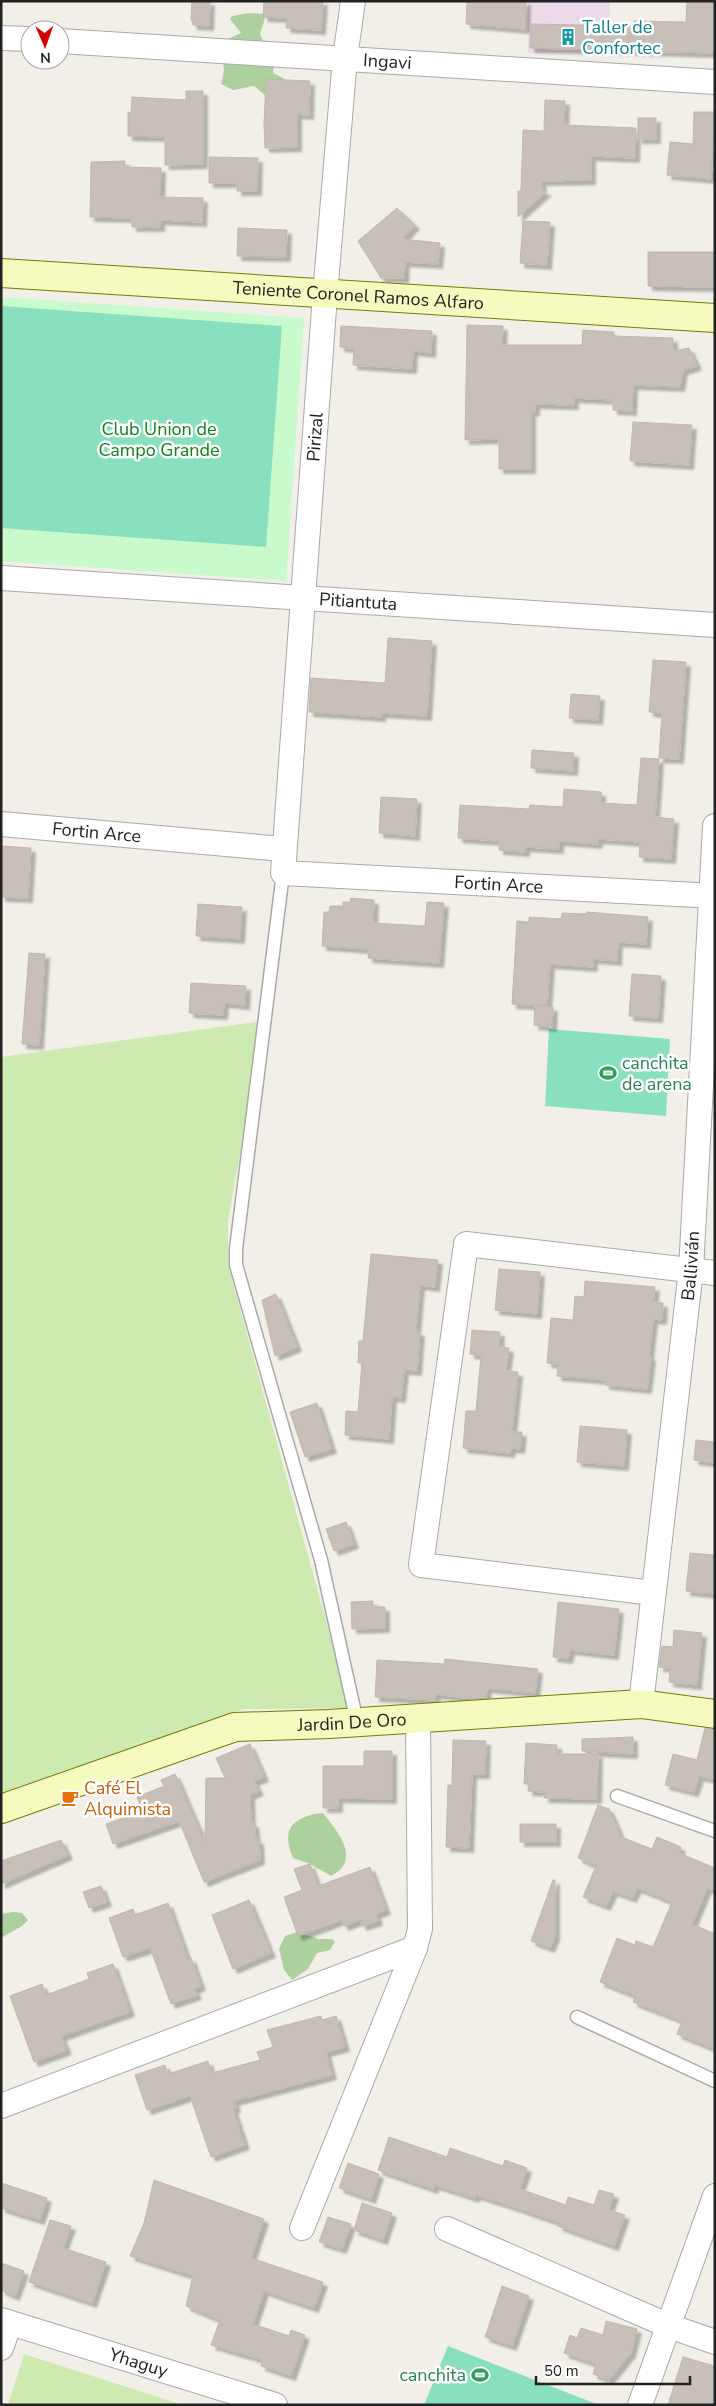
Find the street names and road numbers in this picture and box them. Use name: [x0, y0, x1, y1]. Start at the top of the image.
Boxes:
street label: Ingavi: [362, 48, 412, 75]
street label: Teniente Coronel Ramos Alfaro: [232, 276, 485, 315]
street label: Pirizal: [301, 411, 329, 462]
street label: Pitiantuta: [318, 587, 398, 616]
street label: Fortin Arce: [51, 817, 142, 848]
street label: Fortin Arce: [454, 870, 544, 899]
street label: Ballivián: [676, 1230, 705, 1302]
street label: Jardin De Oro: [296, 1707, 407, 1737]
street label: Yhaguy: [105, 2342, 172, 2383]

